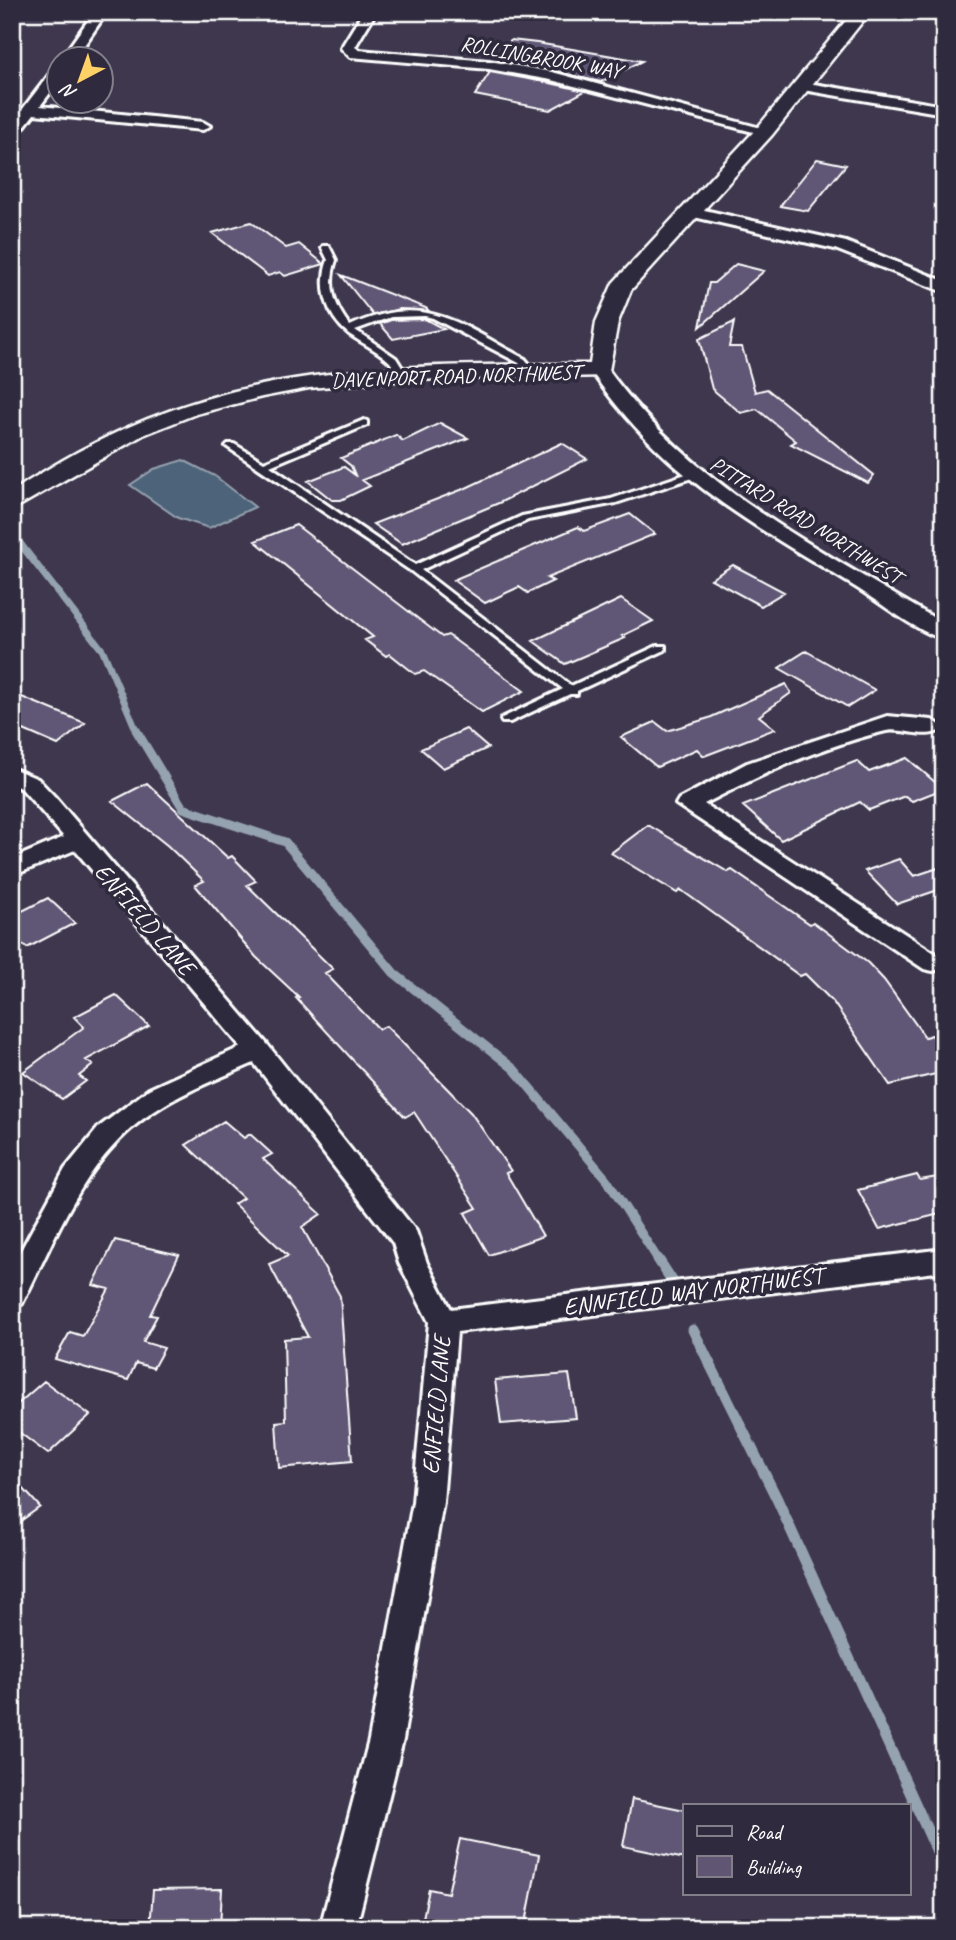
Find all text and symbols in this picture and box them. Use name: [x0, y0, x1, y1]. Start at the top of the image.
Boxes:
street label: ROLLINGBROOK WAY: [459, 30, 628, 85]
north arrow: [46, 46, 116, 116]
text: N: [55, 77, 82, 105]
street label: DAVENPORT ROAD NORTHWEST: [331, 358, 587, 393]
street label: PITTARD ROAD NORTHWEST: [706, 450, 911, 592]
street label: ENFIELD LANE: [88, 857, 204, 983]
street label: ENNFIELD WAY NORTHWEST: [562, 1259, 830, 1322]
street label: ENFIELD LANE: [415, 1332, 457, 1475]
legend: [683, 1804, 911, 1895]
text: Road: [746, 1819, 785, 1845]
text: Building: [746, 1854, 803, 1880]

